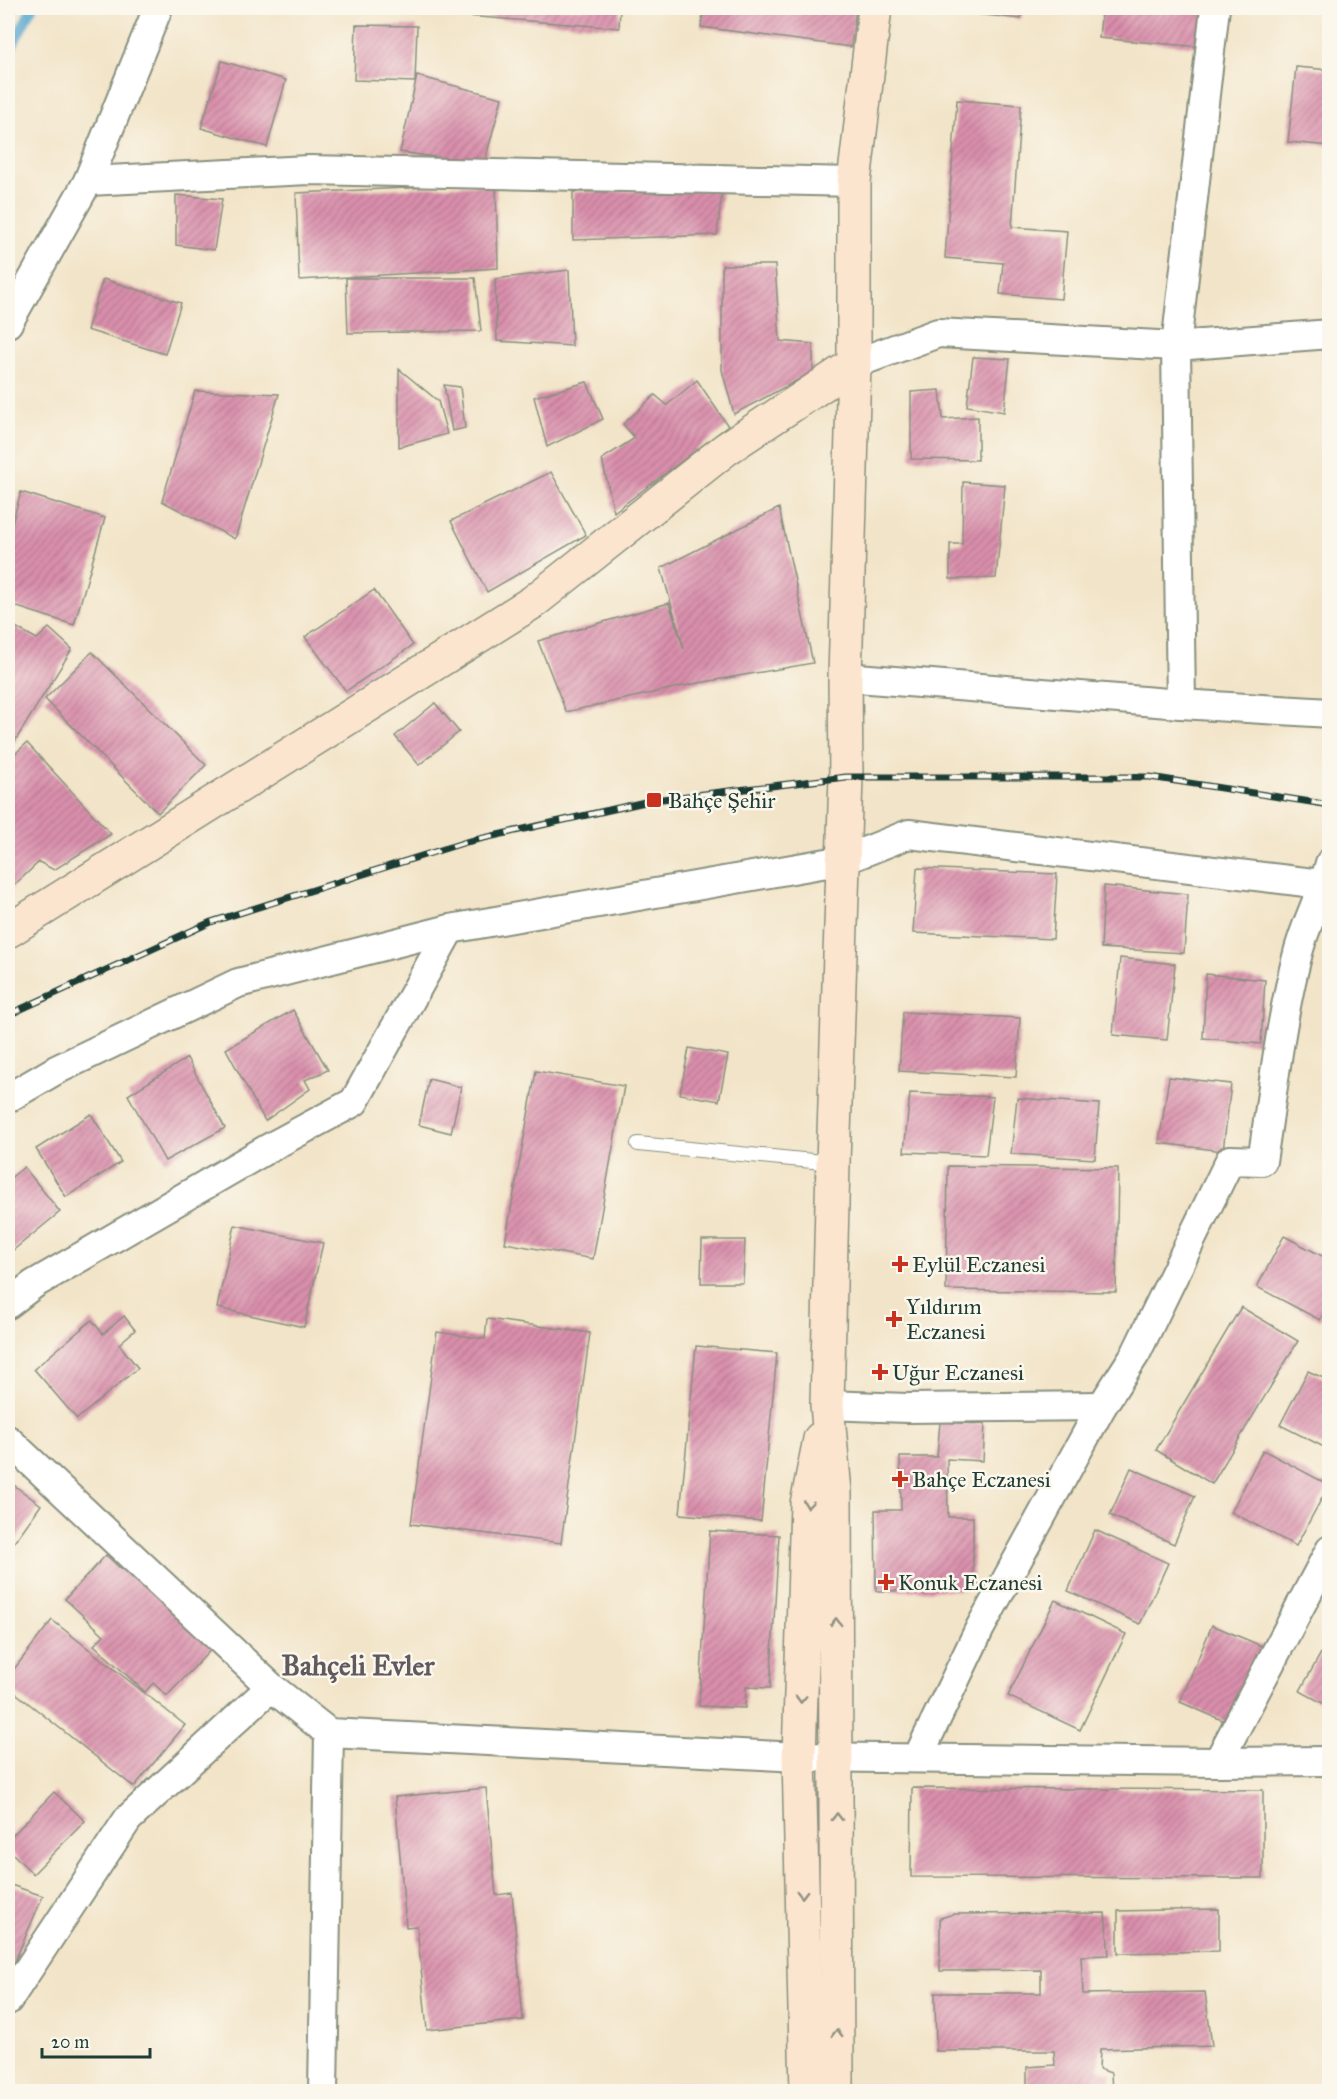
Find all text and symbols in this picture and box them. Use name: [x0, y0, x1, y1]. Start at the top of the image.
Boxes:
place label: Bahçe Şehir: [668, 787, 776, 814]
marker: Bahçe Şehir: [645, 791, 663, 809]
place label: Eylül Eczanesi: [912, 1251, 1045, 1278]
marker: Eylül Eczanesi: [893, 1257, 907, 1271]
place label: Yıldırım Eczanesi: [906, 1293, 986, 1345]
marker: Yıldırım Eczanesi: [887, 1312, 901, 1326]
place label: Uğur Eczanesi: [892, 1359, 1024, 1386]
marker: Uğur Eczanesi: [873, 1365, 887, 1379]
place label: Bahçe Eczanesi: [912, 1466, 1051, 1493]
marker: Bahçe Eczanesi: [893, 1472, 907, 1486]
one-way arrow: [802, 1499, 815, 1509]
place label: Konuk Eczanesi: [898, 1569, 1043, 1596]
marker: Konuk Eczanesi: [879, 1575, 893, 1589]
one-way arrow: [830, 1618, 842, 1627]
district label: Bahçeli Evler: [281, 1648, 435, 1683]
one-way arrow: [795, 1694, 807, 1703]
one-way arrow: [831, 1813, 843, 1822]
one-way arrow: [796, 1889, 808, 1898]
scale bar: [42, 2021, 150, 2059]
one-way arrow: [831, 2029, 843, 2038]
text: 20 m: [51, 2031, 89, 2053]

